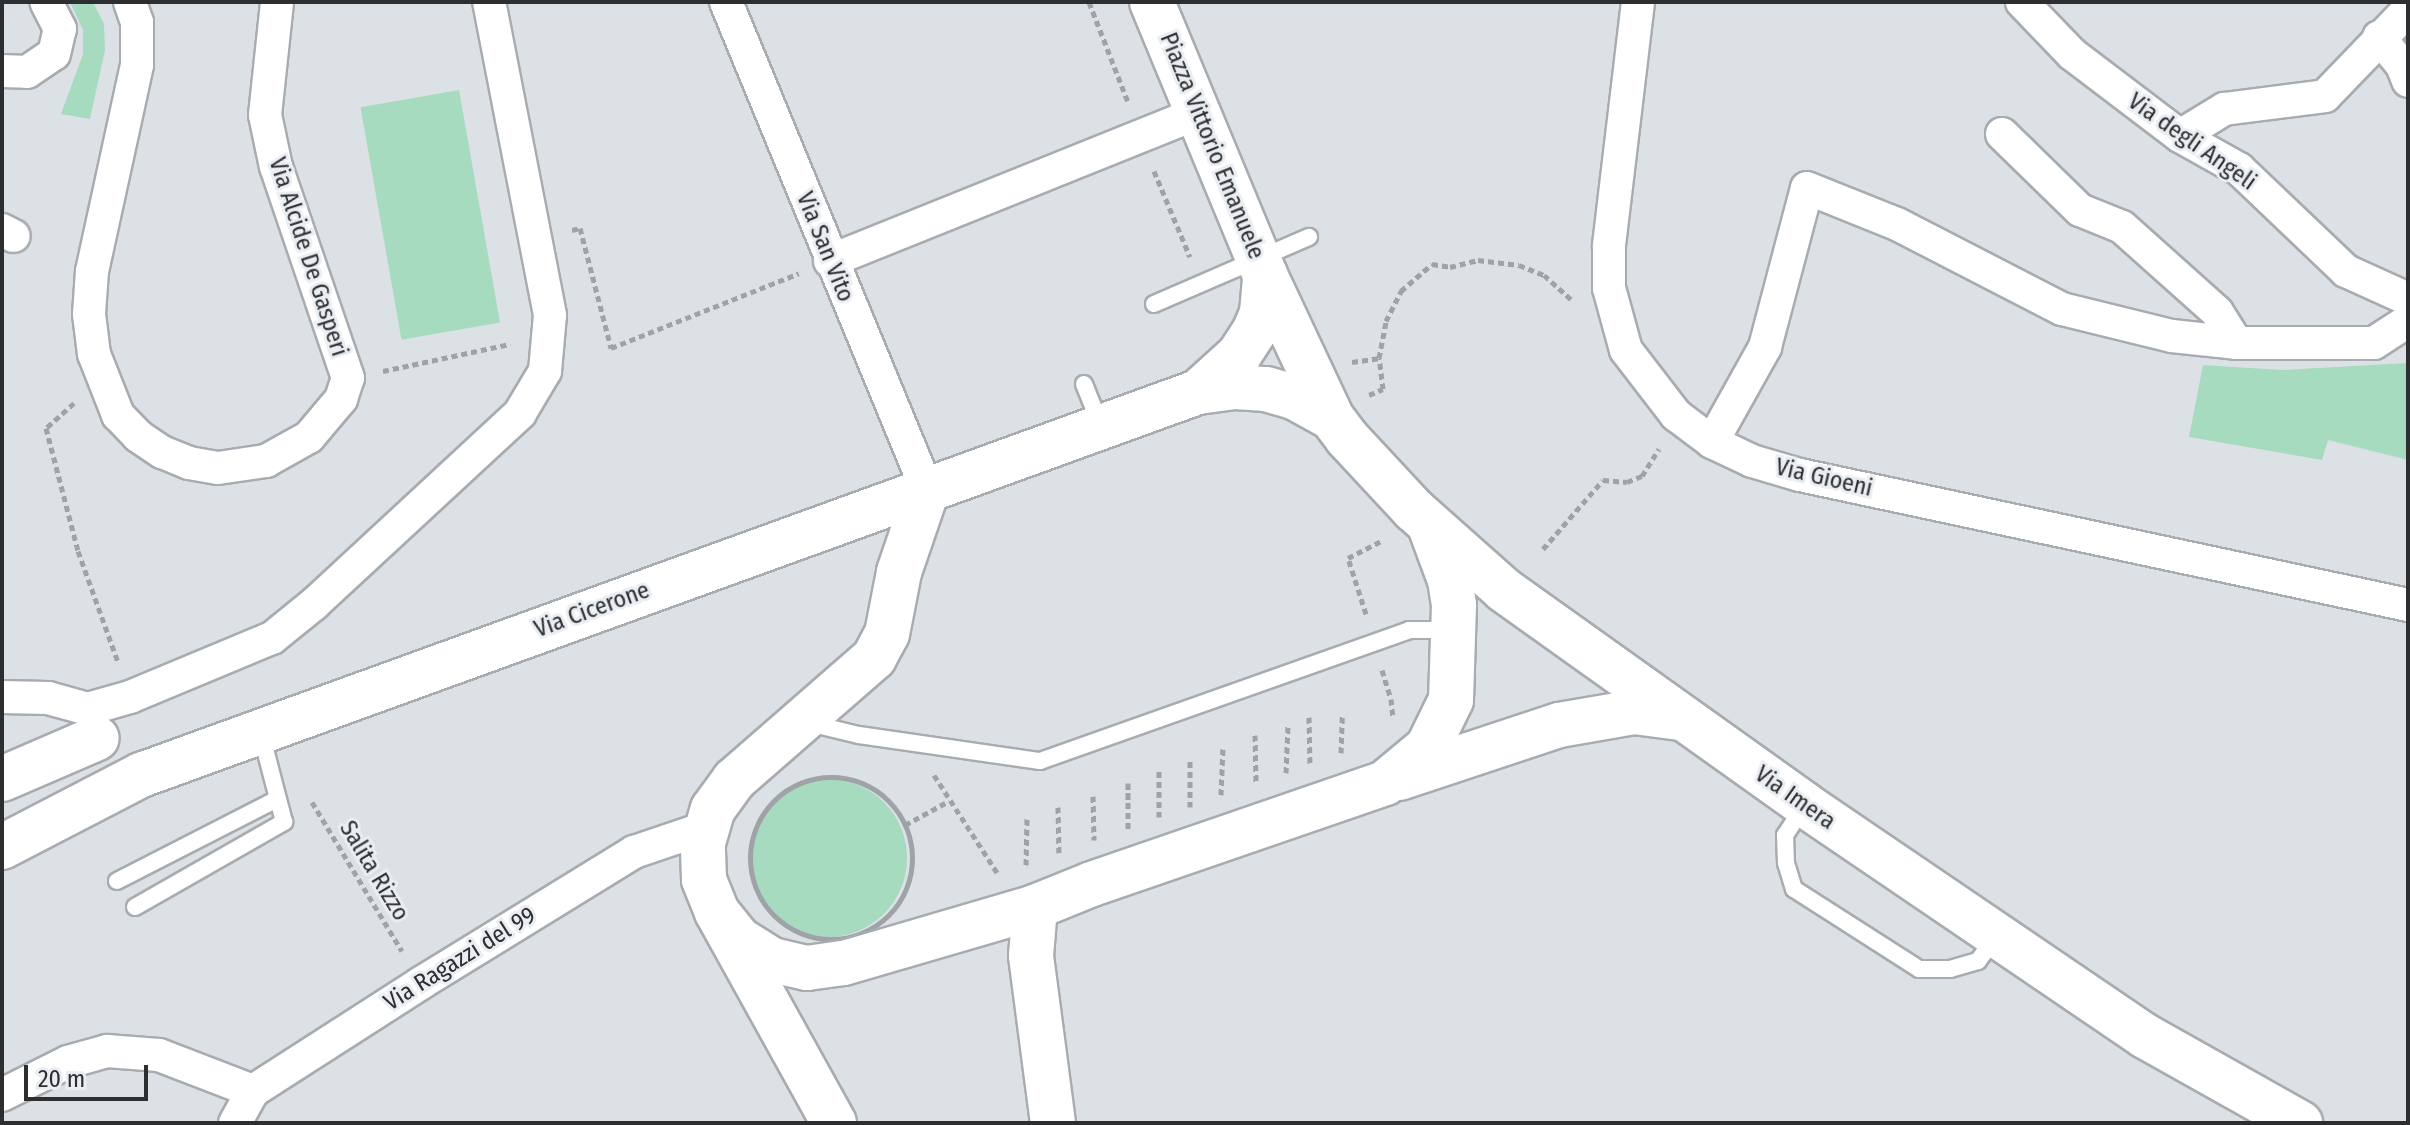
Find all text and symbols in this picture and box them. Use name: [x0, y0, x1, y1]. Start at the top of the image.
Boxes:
street label: Piazza Vittorio Emanuele: [1153, 29, 1271, 263]
street label: Via degli Angeli: [2122, 87, 2262, 197]
street label: Via Alcide De Gasperi: [262, 154, 354, 360]
street label: Via San Vito: [790, 188, 860, 306]
street label: Via Gioeni: [1773, 453, 1875, 503]
street label: Via Cicerone: [531, 576, 653, 644]
street label: Via Imera: [1749, 760, 1841, 836]
street label: Salita Rizzo: [333, 816, 415, 926]
street label: Via Ragazzi del 99: [379, 901, 541, 1017]
scale bar: [28, 1049, 152, 1099]
text: 20 m: [38, 1065, 85, 1093]

